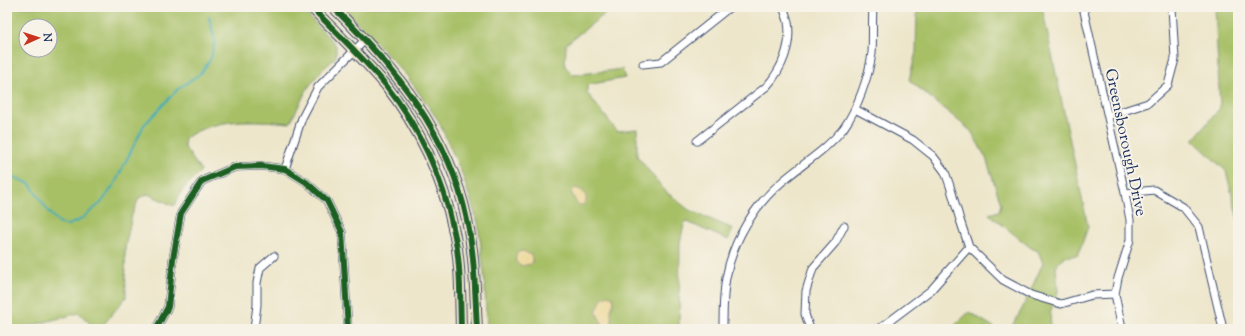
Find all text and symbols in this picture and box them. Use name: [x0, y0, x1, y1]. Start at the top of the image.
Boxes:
north arrow: [18, 18, 58, 58]
text: N: [39, 32, 55, 43]
street label: Greensborough Drive: [1098, 67, 1151, 218]

